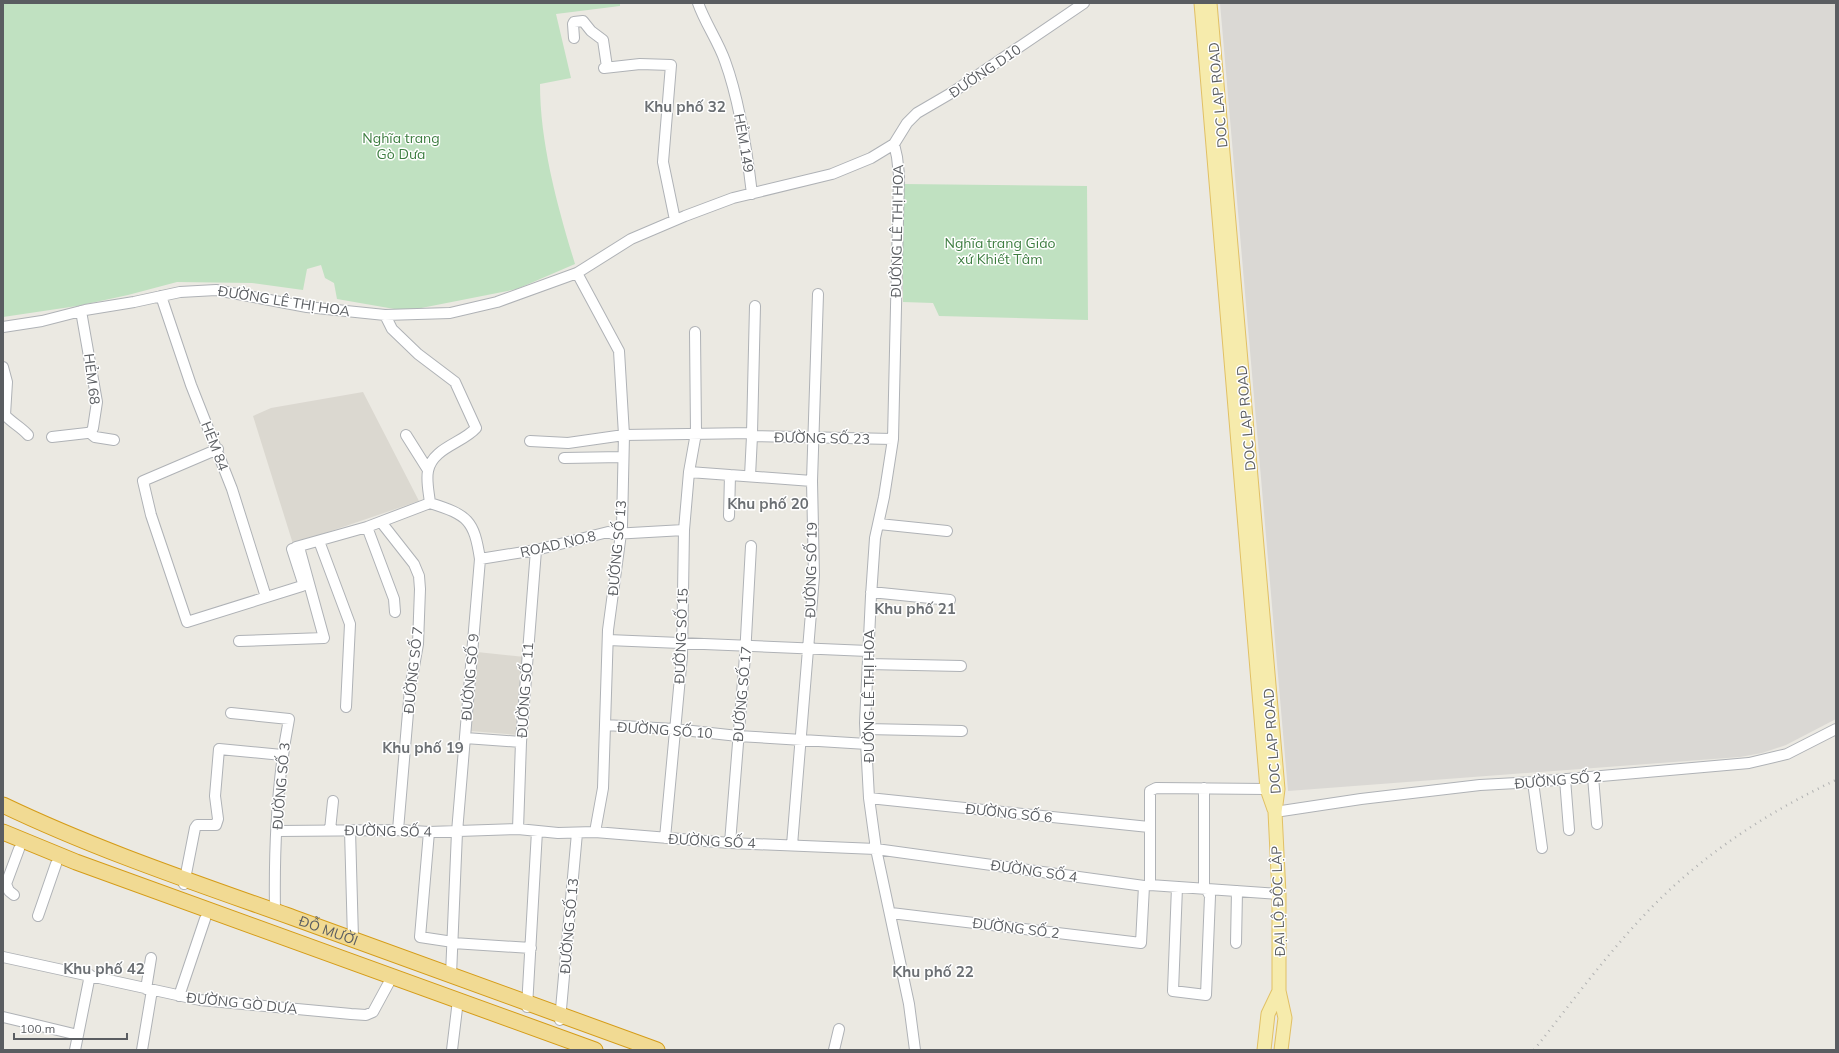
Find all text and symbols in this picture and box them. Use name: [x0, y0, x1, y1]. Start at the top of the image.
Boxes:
street label: ĐƯỜNG D10: [946, 40, 1024, 102]
street label: DOC LAP ROAD: [1204, 41, 1232, 149]
district label: Khu phố 32: [644, 97, 726, 116]
street label: HẺM 149: [730, 112, 758, 174]
park label: Nghĩa trang Gò Dưa: [362, 129, 440, 163]
street label: ĐƯỜNG LÊ THỊ HOA: [887, 163, 907, 298]
park label: Nghĩa trang Giáo xứ Khiết Tâm: [944, 234, 1056, 268]
street label: ĐƯỜNG LÊ THỊ HOA: [217, 282, 352, 320]
street label: HẺM 68: [80, 352, 104, 406]
street label: DOC LAP ROAD: [1232, 364, 1260, 472]
street label: HẺM 84: [197, 419, 233, 474]
street label: ĐƯỜNG SỐ 23: [774, 428, 870, 448]
district label: Khu phố 20: [727, 494, 809, 513]
street label: ĐƯỜNG SỐ 13: [604, 499, 630, 597]
street label: ĐƯỜNG SỐ 19: [801, 522, 821, 618]
street label: ROAD NO.8: [518, 527, 598, 561]
street label: ĐƯỜNG SỐ 15: [670, 588, 692, 684]
district label: Khu phố 21: [874, 599, 956, 618]
street label: ĐƯỜNG SỐ 7: [399, 626, 427, 714]
street label: ĐƯỜNG LÊ THỊ HOA: [860, 629, 878, 763]
street label: ĐƯỜNG SỐ 9: [457, 633, 483, 721]
street label: ĐƯỜNG SỐ 11: [513, 642, 537, 738]
street label: ĐƯỜNG SỐ 17: [729, 645, 755, 743]
street label: DOC LAP ROAD: [1259, 688, 1285, 794]
street label: ĐƯỜNG SỐ 10: [617, 718, 713, 742]
district label: Khu phố 19: [382, 738, 464, 757]
street label: ĐƯỜNG SỐ 3: [268, 742, 294, 830]
street label: ĐƯỜNG SỐ 2: [1514, 767, 1602, 793]
street label: ĐƯỜNG SỐ 6: [965, 799, 1053, 827]
street label: ĐƯỜNG SỐ 4: [344, 821, 432, 841]
street label: ĐƯỜNG SỐ 4: [668, 830, 757, 852]
street label: ĐẠI LỘ ĐỘC LẬP: [1267, 845, 1289, 957]
street label: ĐƯỜNG SỐ 4: [989, 856, 1079, 886]
street label: ĐƯỜNG SỐ 13: [556, 877, 582, 975]
street label: ĐỖ MƯỜI: [296, 912, 361, 950]
street label: ĐƯỜNG SỐ 2: [972, 914, 1060, 942]
district label: Khu phố 42: [63, 959, 145, 978]
district label: Khu phố 22: [892, 962, 974, 981]
street label: ĐƯỜNG GÒ DƯA: [186, 988, 299, 1018]
scale bar: [14, 1015, 127, 1041]
text: 100 m: [20, 1021, 55, 1036]

